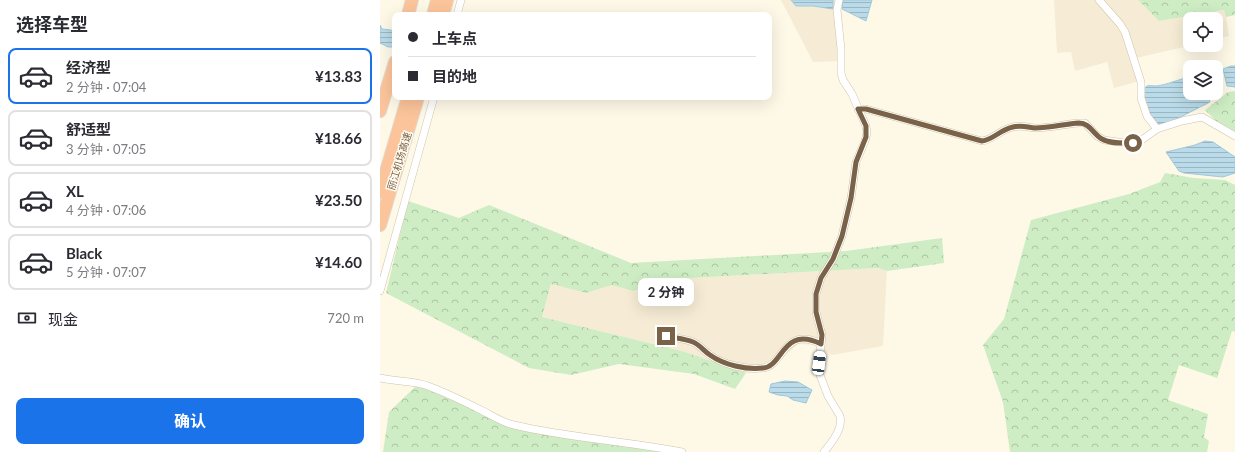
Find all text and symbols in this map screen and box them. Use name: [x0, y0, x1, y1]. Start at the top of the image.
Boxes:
map controls: [1183, 12, 1223, 100]
button: locate: [1183, 12, 1223, 52]
text: 选择车型: [16, 13, 88, 35]
text: 上车点: [432, 29, 477, 47]
icon: car: [18, 58, 54, 94]
text: 经济型: [66, 58, 111, 76]
button: layers: [1183, 60, 1223, 100]
text: ¥13.83: [315, 67, 362, 85]
text: 目的地: [432, 67, 477, 85]
text: 2 分钟 · 07:04: [66, 79, 146, 95]
icon: car: [18, 120, 54, 156]
text: 舒适型: [66, 120, 111, 138]
text: ¥18.66: [315, 129, 362, 147]
street label: 丽江机场高速: [384, 131, 414, 191]
route start: [1124, 134, 1142, 152]
text: 3 分钟 · 07:05: [66, 141, 146, 157]
icon: car: [18, 182, 54, 218]
text: XL: [66, 182, 84, 200]
text: ¥23.50: [315, 191, 362, 209]
text: 4 分钟 · 07:06: [66, 202, 146, 218]
icon: car: [18, 244, 54, 280]
text: Black: [66, 244, 102, 262]
text: ¥14.60: [315, 253, 362, 271]
text: 5 分钟 · 07:07: [66, 264, 146, 280]
callout: 2 分钟: [638, 278, 694, 306]
text: 2 分钟: [648, 284, 684, 300]
icon: cash: [16, 307, 38, 329]
text: 现金: [48, 310, 78, 328]
text: 720 m: [327, 310, 364, 326]
route end: [657, 327, 675, 345]
car: [812, 350, 826, 376]
button: 确认: [16, 398, 364, 444]

